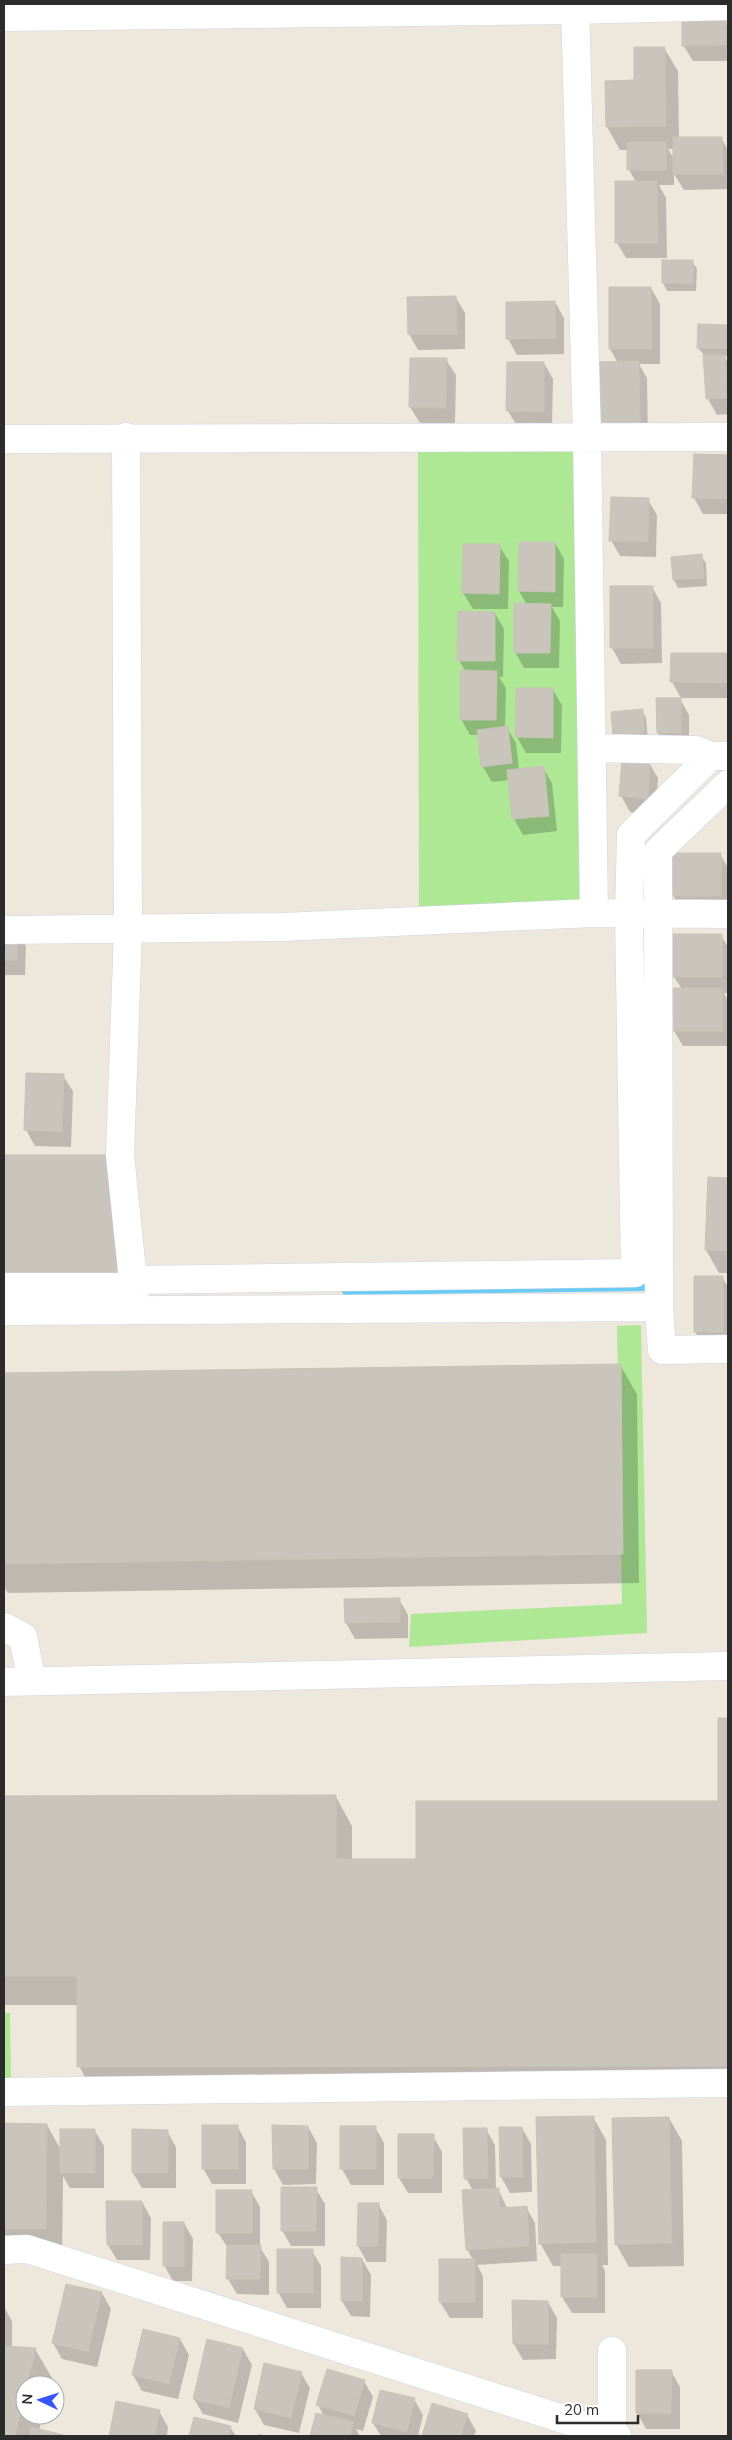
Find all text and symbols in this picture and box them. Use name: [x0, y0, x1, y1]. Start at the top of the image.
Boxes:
north arrow: [15, 2375, 65, 2425]
scale bar: [557, 2392, 638, 2424]
text: N: [18, 2393, 36, 2405]
text: 20 m: [564, 2400, 599, 2419]

